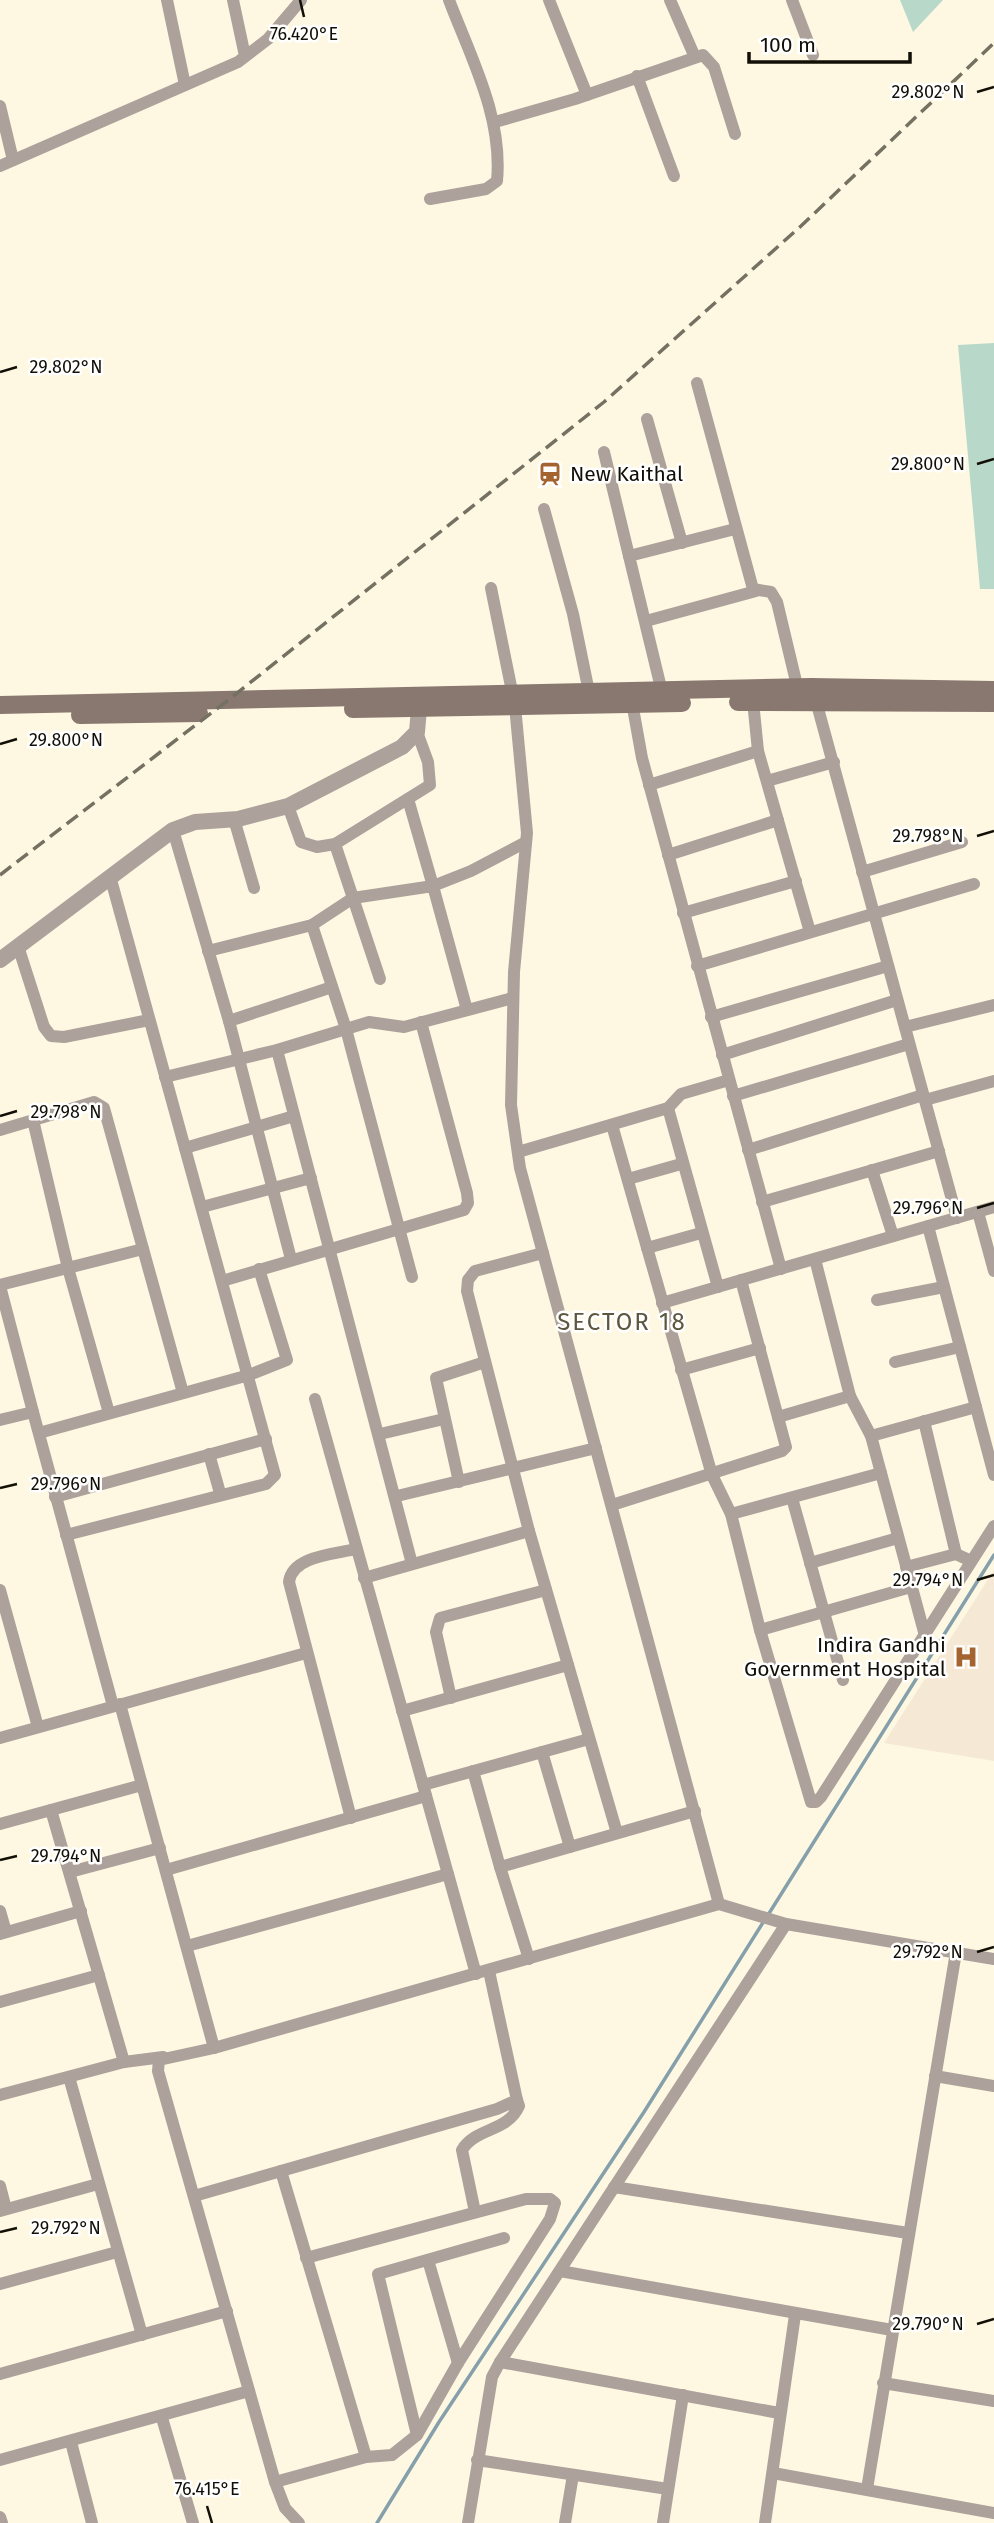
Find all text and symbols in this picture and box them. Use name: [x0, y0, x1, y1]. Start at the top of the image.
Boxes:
scale bar: [749, 21, 910, 65]
text: 76.420°E: [270, 23, 338, 45]
text: 100 m: [760, 32, 816, 58]
text: 29.802°N: [892, 81, 964, 103]
text: 29.802°N: [30, 356, 102, 378]
text: 29.800°N: [891, 453, 965, 475]
station icon: New Kaithal: [536, 460, 564, 488]
place label: New Kaithal: [570, 461, 683, 487]
text: 29.800°N: [29, 729, 103, 751]
text: 29.798°N: [892, 825, 964, 847]
text: 29.798°N: [30, 1101, 102, 1123]
text: 29.796°N: [893, 1197, 963, 1219]
district label: SECTOR 18: [557, 1308, 687, 1336]
text: 29.796°N: [31, 1473, 101, 1495]
text: 29.794°N: [893, 1569, 963, 1591]
place label: Indira Gandhi Government Hospital: [744, 1632, 946, 1682]
hospital icon: Indira Gandhi Government Hospital: [952, 1643, 980, 1671]
text: 29.794°N: [31, 1845, 101, 1867]
text: 29.792°N: [893, 1941, 963, 1963]
text: 29.792°N: [31, 2217, 101, 2239]
text: 29.790°N: [892, 2313, 964, 2335]
text: 76.415°E: [174, 2478, 240, 2500]

